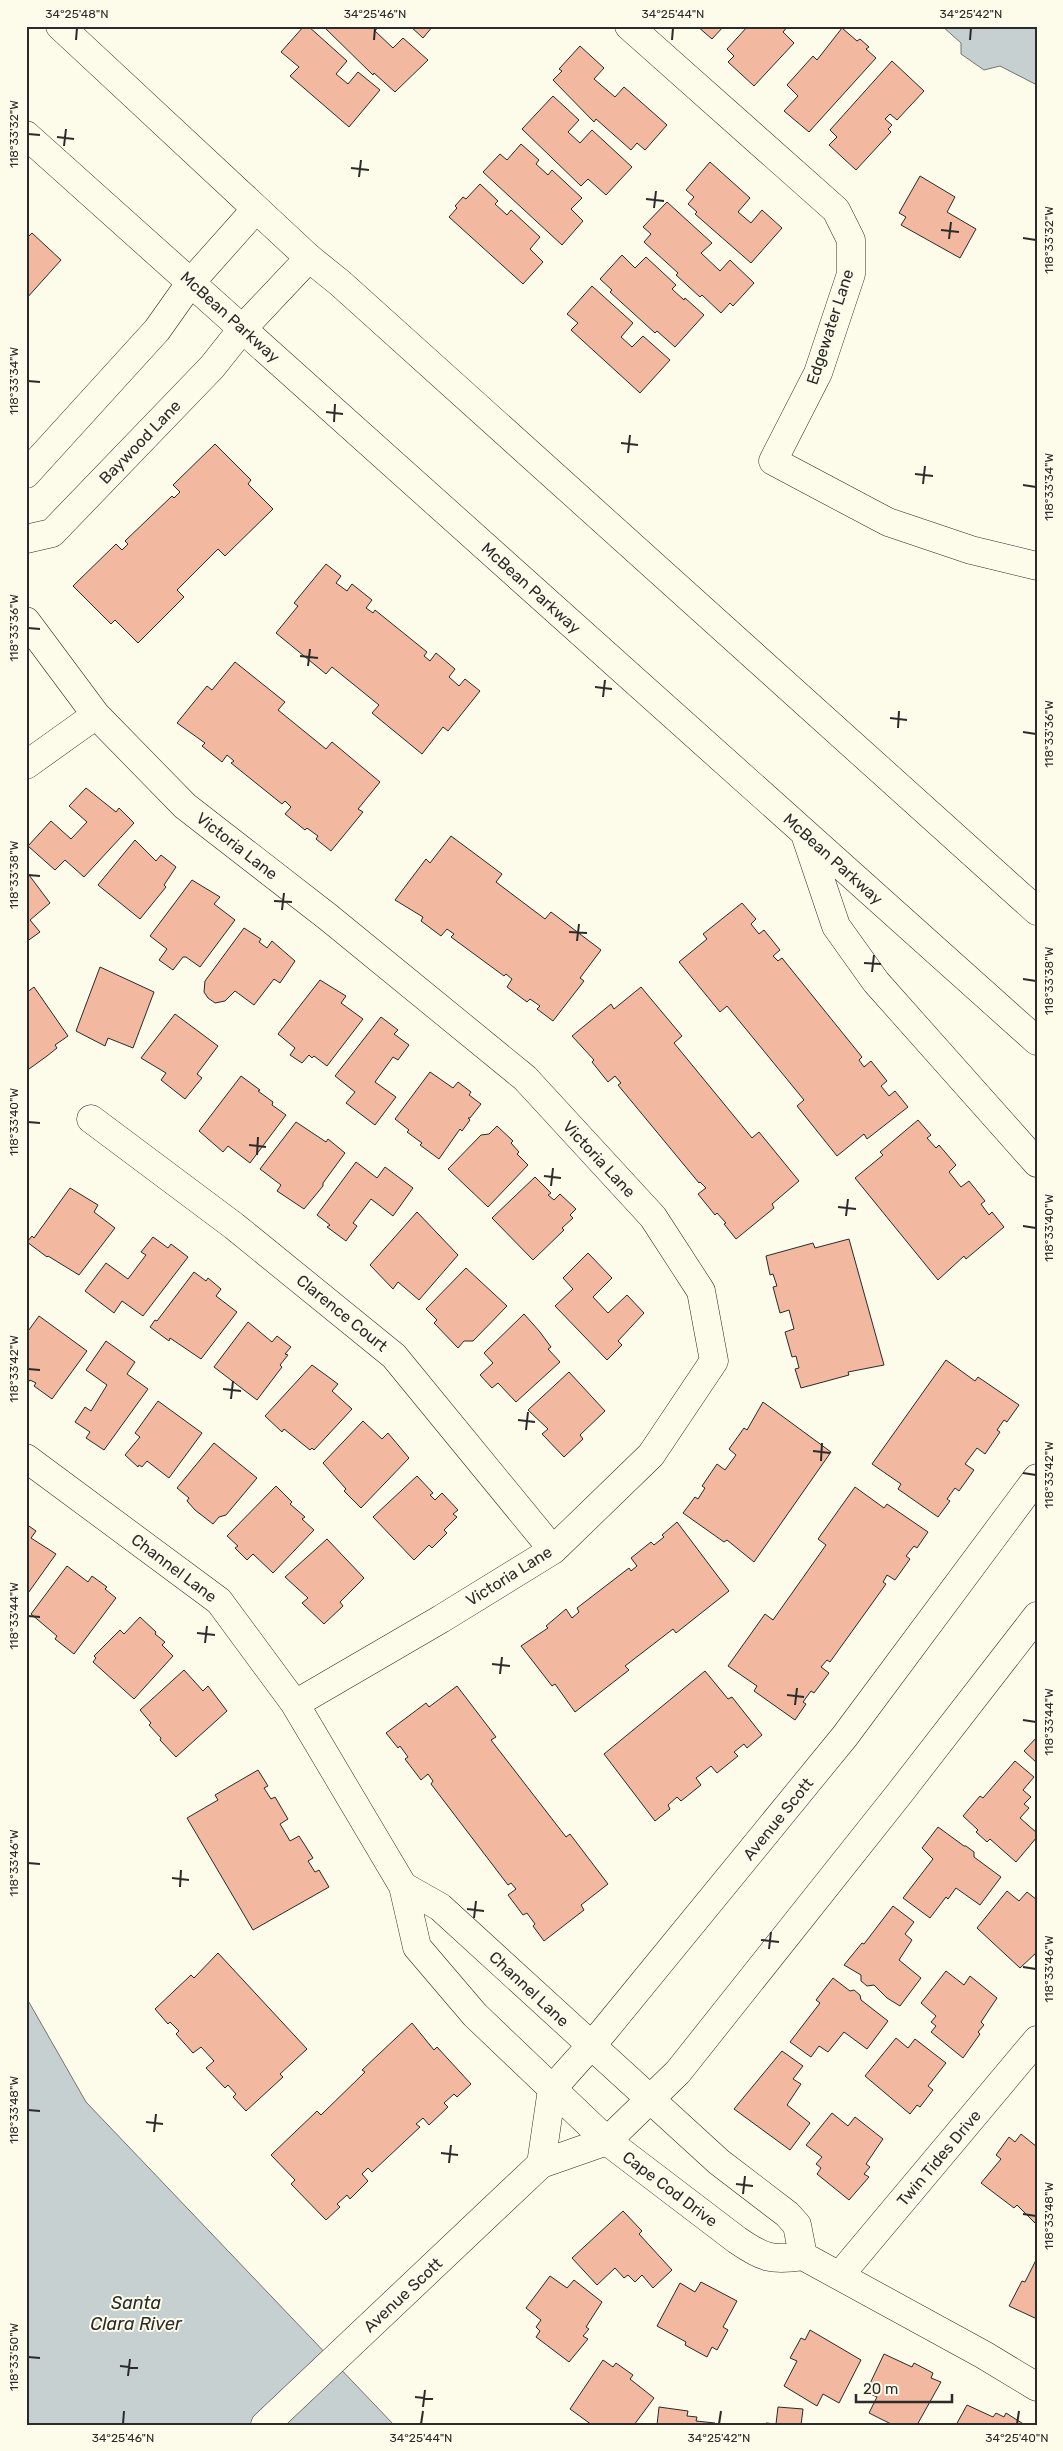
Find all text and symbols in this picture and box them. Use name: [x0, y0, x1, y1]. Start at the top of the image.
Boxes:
text: 34°25'48"N: [45, 7, 109, 21]
text: 34°25'46"N: [344, 7, 406, 21]
text: 34°25'44"N: [642, 7, 704, 21]
text: 34°25'42"N: [940, 7, 1002, 21]
text: 118°33'32"W: [7, 100, 21, 168]
text: 118°33'32"W: [1042, 206, 1056, 274]
street label: McBean Parkway: [176, 267, 284, 367]
street label: Edgewater Lane: [802, 267, 858, 387]
text: 118°33'34"W: [7, 347, 21, 415]
street label: Baywood Lane: [95, 396, 185, 488]
text: 118°33'34"W: [1042, 453, 1056, 521]
street label: McBean Parkway: [477, 538, 585, 638]
text: 118°33'36"W: [7, 594, 21, 662]
text: 118°33'36"W: [1042, 700, 1056, 768]
street label: Victoria Lane: [193, 808, 281, 884]
street label: McBean Parkway: [779, 809, 887, 909]
text: 118°33'38"W: [7, 840, 21, 909]
text: 118°33'38"W: [1042, 946, 1056, 1015]
text: 118°33'40"W: [7, 1088, 21, 1156]
street label: Victoria Lane: [559, 1117, 639, 1201]
text: 118°33'40"W: [1042, 1194, 1056, 1262]
street label: Clarence Court: [293, 1271, 391, 1355]
text: 118°33'42"W: [7, 1335, 21, 1403]
text: 118°33'42"W: [1042, 1441, 1056, 1509]
street label: Channel Lane: [128, 1530, 220, 1606]
street label: Victoria Lane: [463, 1542, 556, 1610]
text: 118°33'44"W: [7, 1582, 21, 1650]
text: 118°33'44"W: [1042, 1688, 1056, 1756]
street label: Avenue Scott: [739, 1774, 817, 1864]
text: 118°33'46"W: [7, 1829, 21, 1897]
text: 118°33'46"W: [1042, 1935, 1056, 2003]
street label: Channel Lane: [485, 1947, 573, 2031]
text: 118°33'48"W: [7, 2076, 21, 2144]
street label: Twin Tides Drive: [893, 2106, 985, 2210]
street label: Cape Cod Drive: [619, 2147, 721, 2231]
text: 118°33'48"W: [1042, 2182, 1056, 2250]
street label: Avenue Scott: [360, 2254, 446, 2336]
water label: Santa Clara River: [90, 2292, 183, 2335]
text: 118°33'50"W: [7, 2322, 21, 2391]
scale bar: [856, 2371, 952, 2403]
text: 20 m: [863, 2380, 898, 2398]
text: 34°25'46"N: [92, 2431, 154, 2445]
text: 34°25'44"N: [390, 2431, 452, 2445]
text: 34°25'42"N: [688, 2431, 750, 2445]
text: 34°25'40"N: [985, 2431, 1049, 2445]

